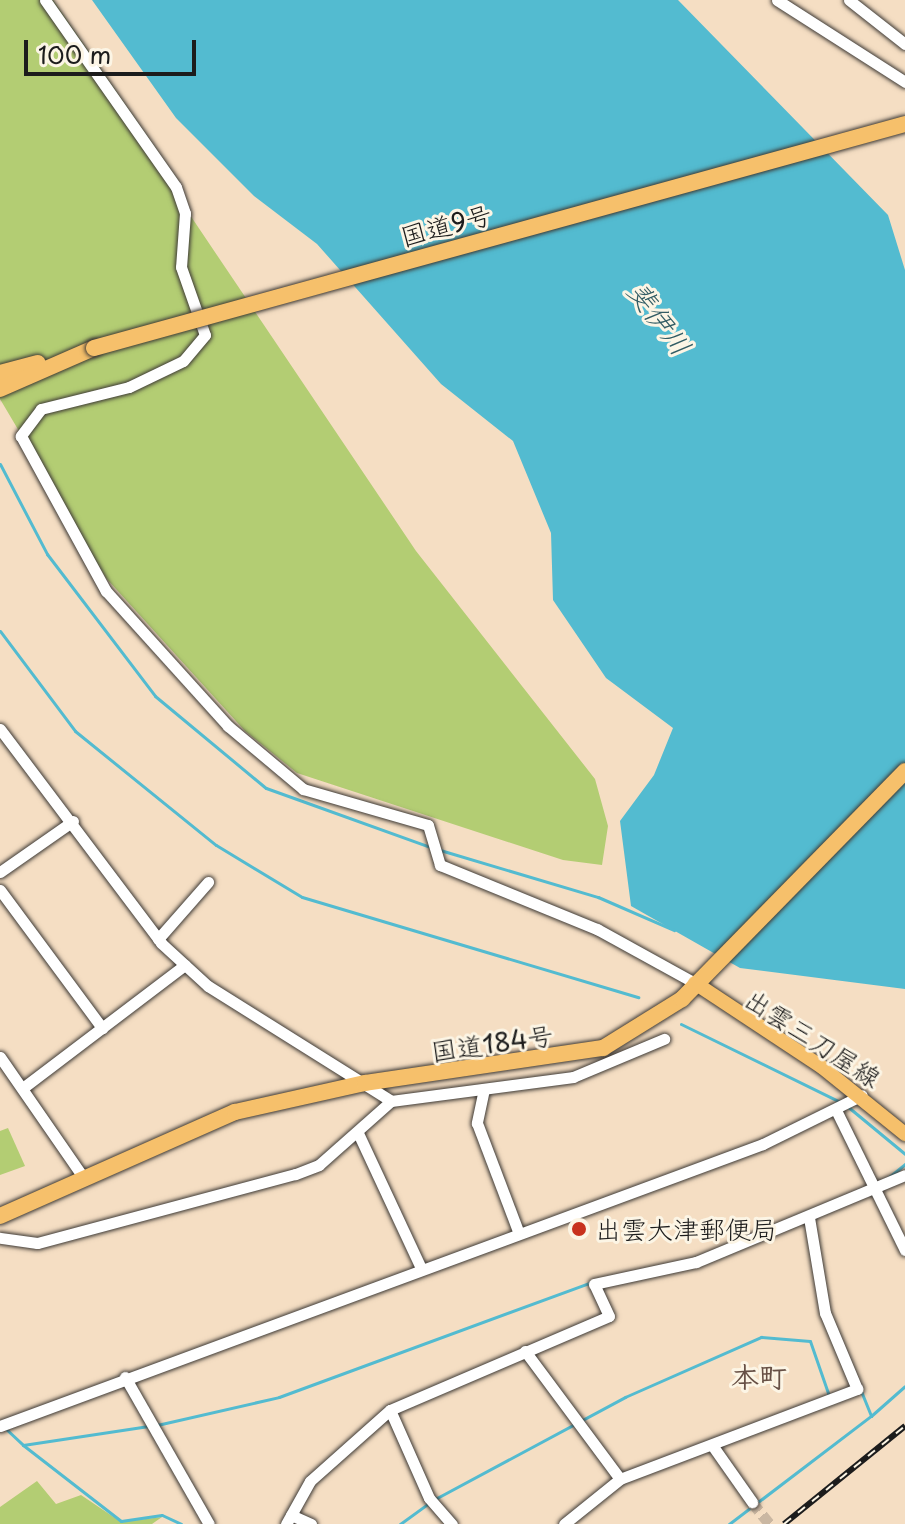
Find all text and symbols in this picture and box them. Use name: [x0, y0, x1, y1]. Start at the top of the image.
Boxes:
scale bar: [28, 24, 200, 74]
text: 100 m: [38, 36, 111, 72]
street label: 国道9号: [397, 198, 495, 252]
water label: 斐伊川: [621, 274, 699, 362]
street label: 出雲三刀屋線: [739, 982, 887, 1094]
street label: 国道184号: [429, 1019, 555, 1067]
place label: 出雲大津郵便局: [595, 1213, 777, 1245]
marker: 出雲大津郵便局: [570, 1220, 588, 1238]
district label: 本町: [731, 1359, 787, 1393]

